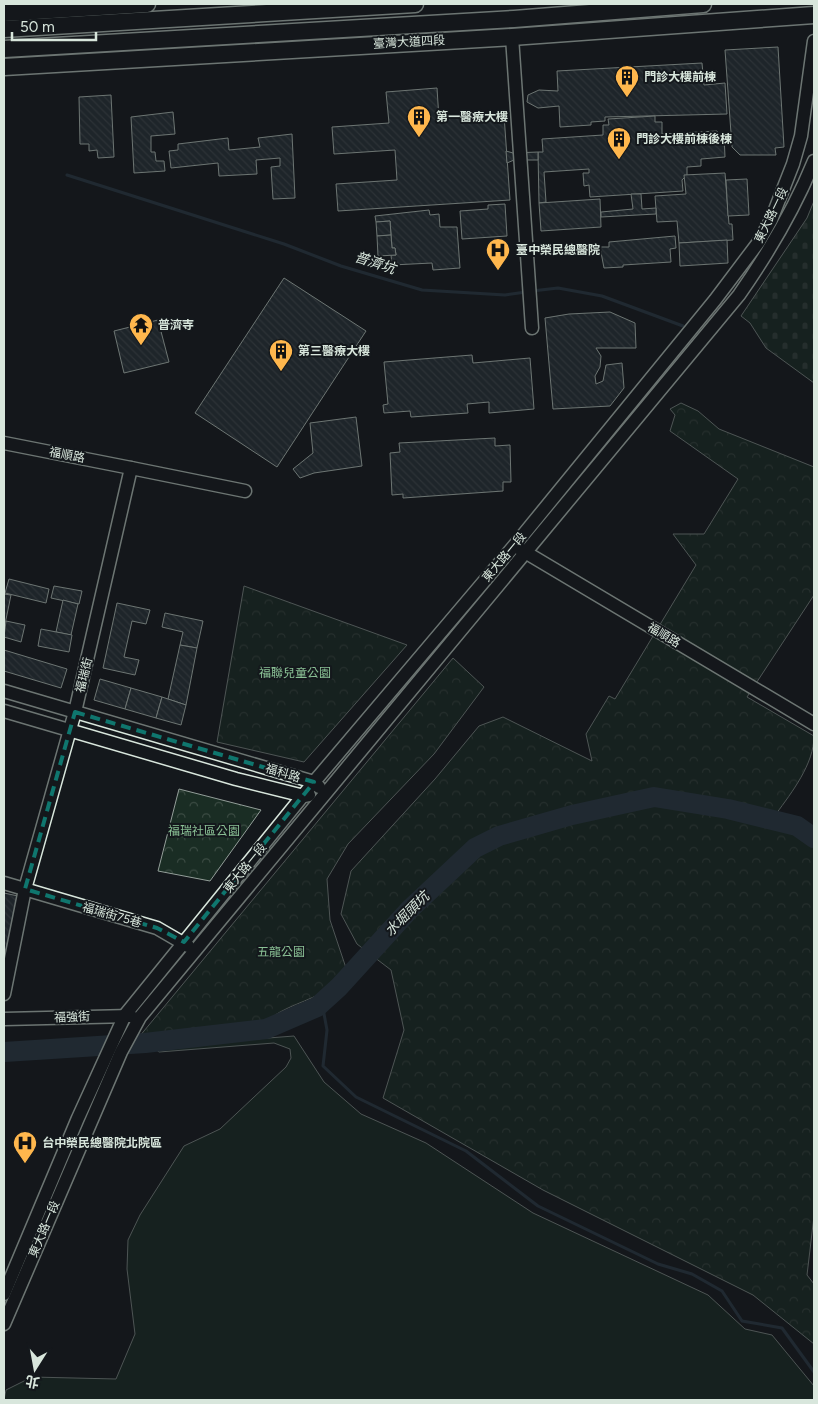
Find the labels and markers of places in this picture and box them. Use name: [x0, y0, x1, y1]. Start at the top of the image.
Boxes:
building icon: 門診大樓前棟: [614, 64, 640, 98]
place label: 門診大樓前棟: [644, 70, 716, 84]
building icon: 第一醫療大樓: [406, 104, 432, 138]
place label: 第一醫療大樓: [436, 110, 508, 124]
building icon: 門診大樓前棟後棟: [606, 126, 632, 160]
place label: 門診大樓前棟後棟: [636, 132, 732, 146]
hospital icon: 臺中榮民總醫院: [485, 237, 511, 271]
place label: 臺中榮民總醫院: [516, 243, 600, 257]
temple icon: 普濟寺: [128, 312, 154, 346]
place label: 普濟寺: [158, 318, 194, 332]
building icon: 第三醫療大樓: [268, 338, 294, 372]
place label: 第三醫療大樓: [298, 344, 370, 358]
hospital icon: 台中榮民總醫院北院區: [12, 1130, 38, 1164]
place label: 台中榮民總醫院北院區: [42, 1136, 162, 1150]

